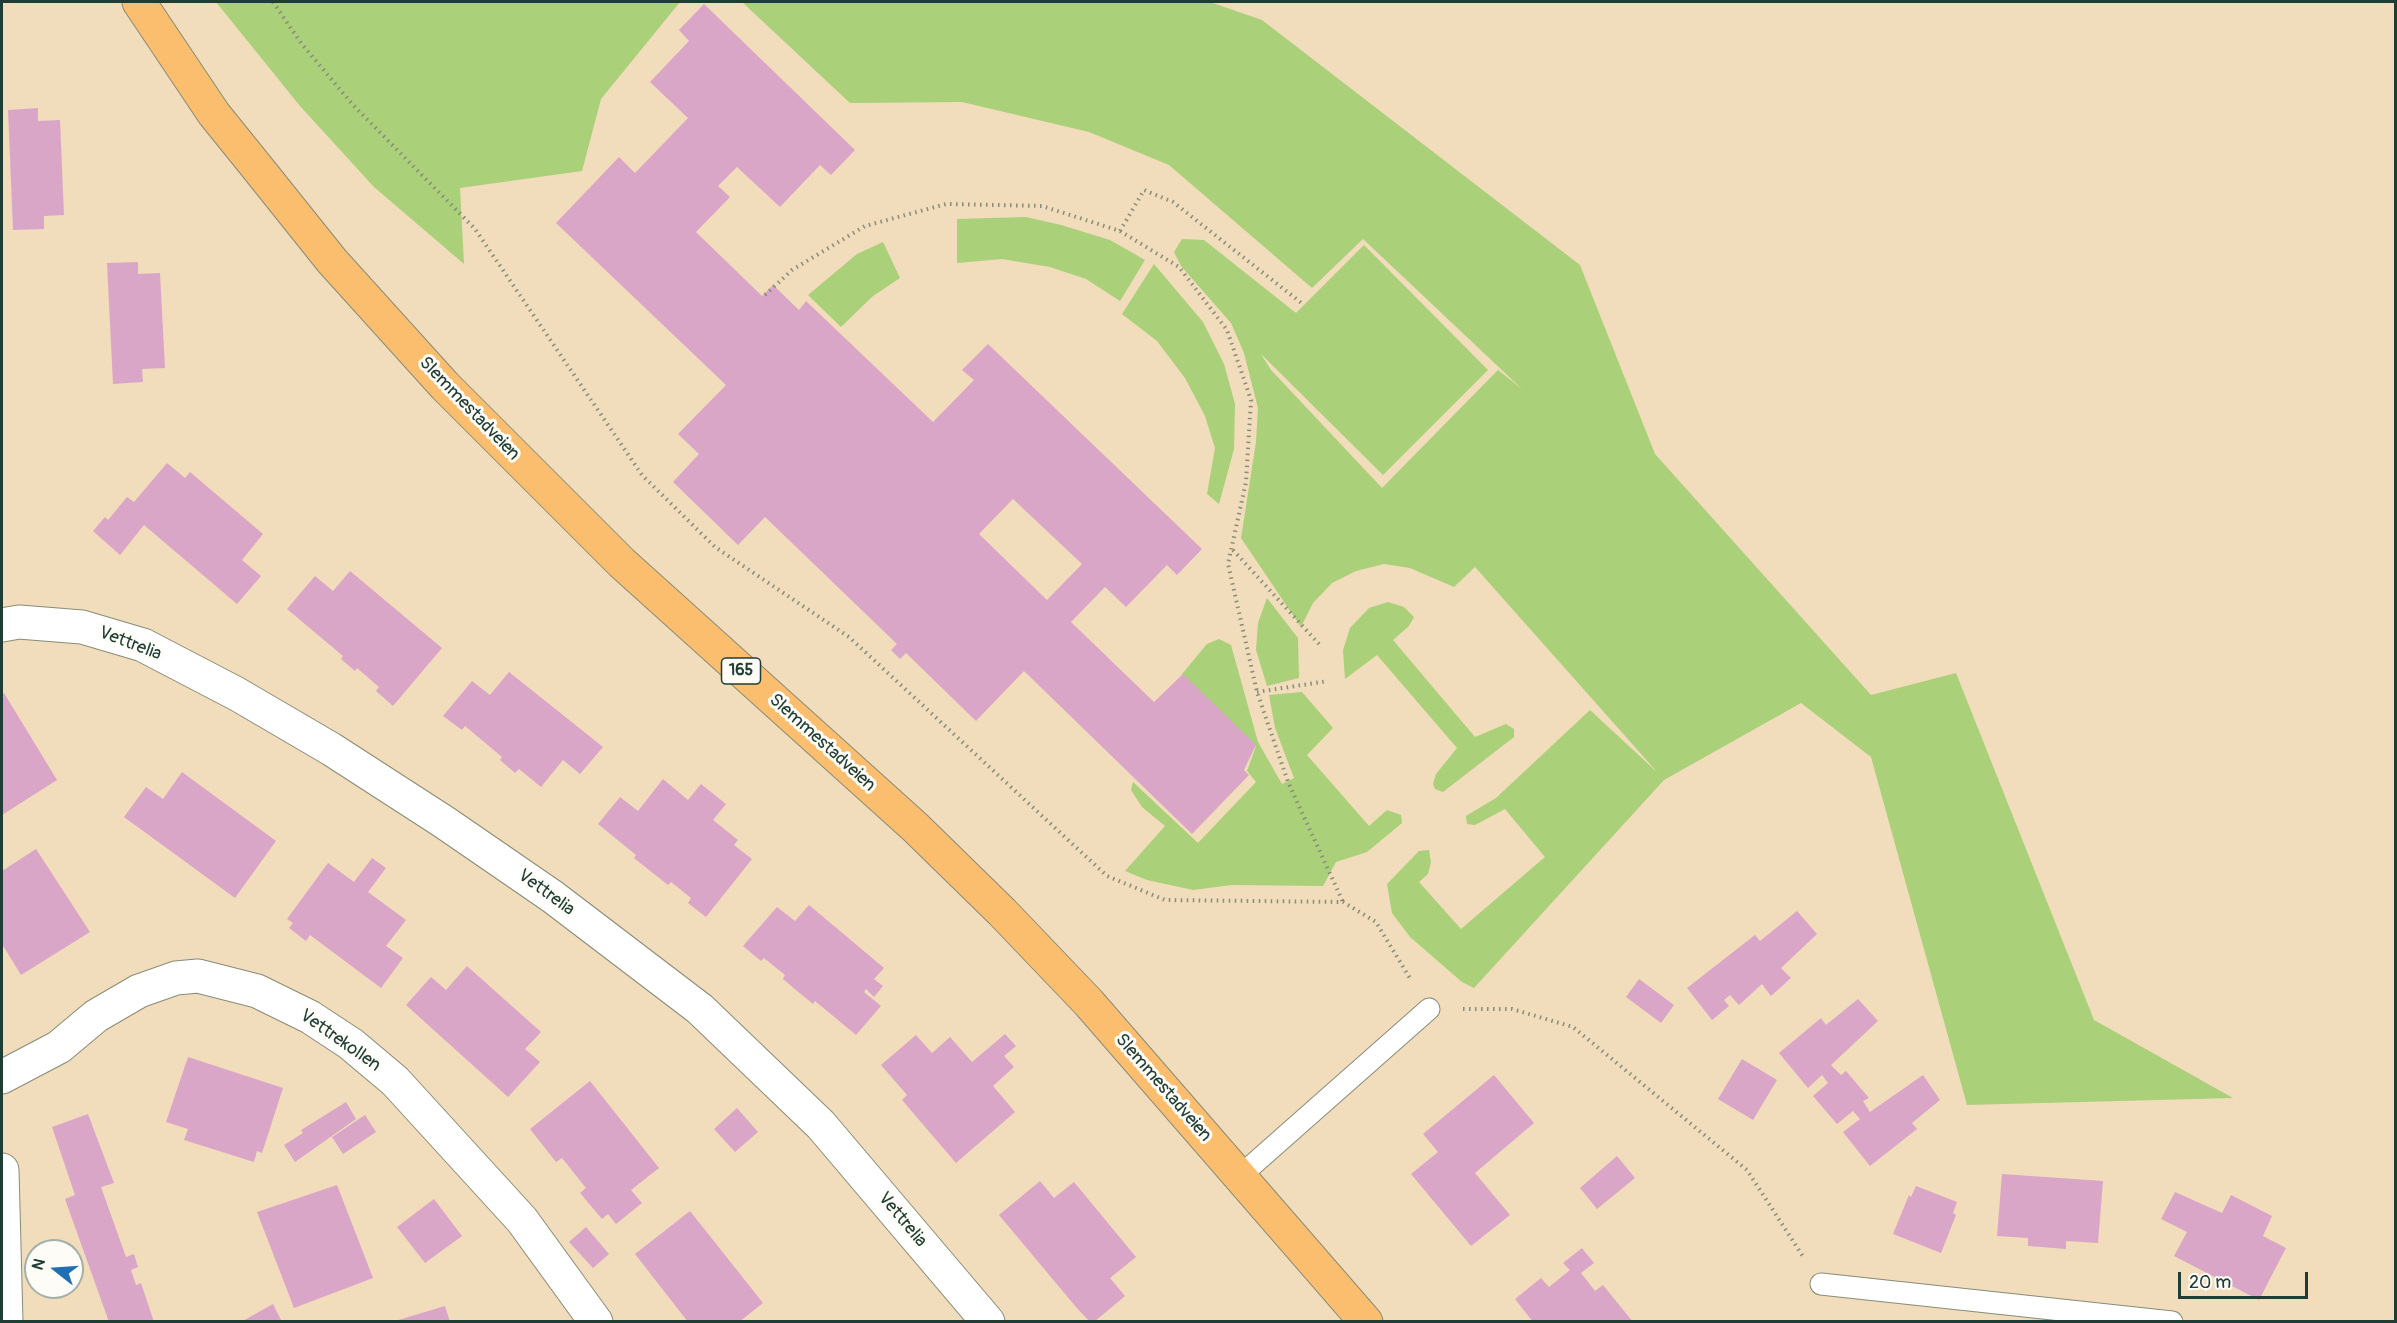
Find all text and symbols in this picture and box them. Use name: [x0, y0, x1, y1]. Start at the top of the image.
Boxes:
street label: Slemmestadveien: [414, 353, 524, 465]
street label: Vettrelia: [96, 622, 164, 666]
road number: 165: [722, 658, 760, 684]
street label: Slemmestadveien: [764, 690, 880, 796]
street label: Vettrelia: [513, 865, 579, 921]
street label: Vettrekollen: [295, 1005, 385, 1077]
street label: Slemmestadveien: [1110, 1030, 1216, 1146]
street label: Vettrelia: [873, 1188, 931, 1252]
north arrow: [24, 1239, 84, 1299]
text: N: [28, 1256, 50, 1272]
scale bar: [2181, 1260, 2312, 1298]
text: 20 m: [2189, 1271, 2231, 1294]

